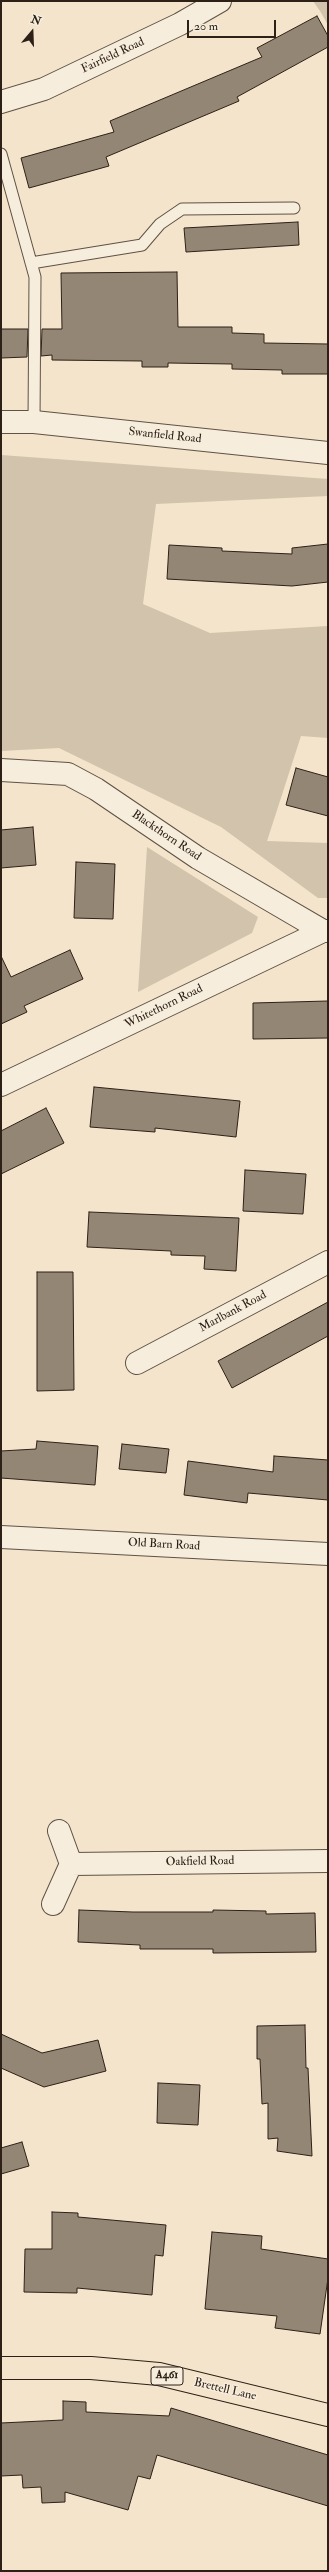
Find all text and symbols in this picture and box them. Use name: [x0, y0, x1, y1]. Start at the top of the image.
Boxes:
north arrow: [12, 12, 52, 52]
text: N: [29, 12, 43, 28]
scale bar: [189, 12, 278, 38]
text: 20 m: [194, 19, 218, 34]
street label: Fairfield Road: [79, 35, 147, 77]
street label: Swanfield Road: [128, 425, 202, 447]
street label: Blackthorn Road: [129, 808, 203, 864]
street label: Whitethorn Road: [123, 982, 205, 1032]
street label: Marlbank Road: [197, 1288, 269, 1336]
street label: Old Barn Road: [128, 1536, 200, 1554]
street label: Oakfield Road: [166, 1854, 234, 1870]
road number: A461: [151, 2367, 183, 2385]
street label: Brettell Lane: [192, 2376, 258, 2404]

